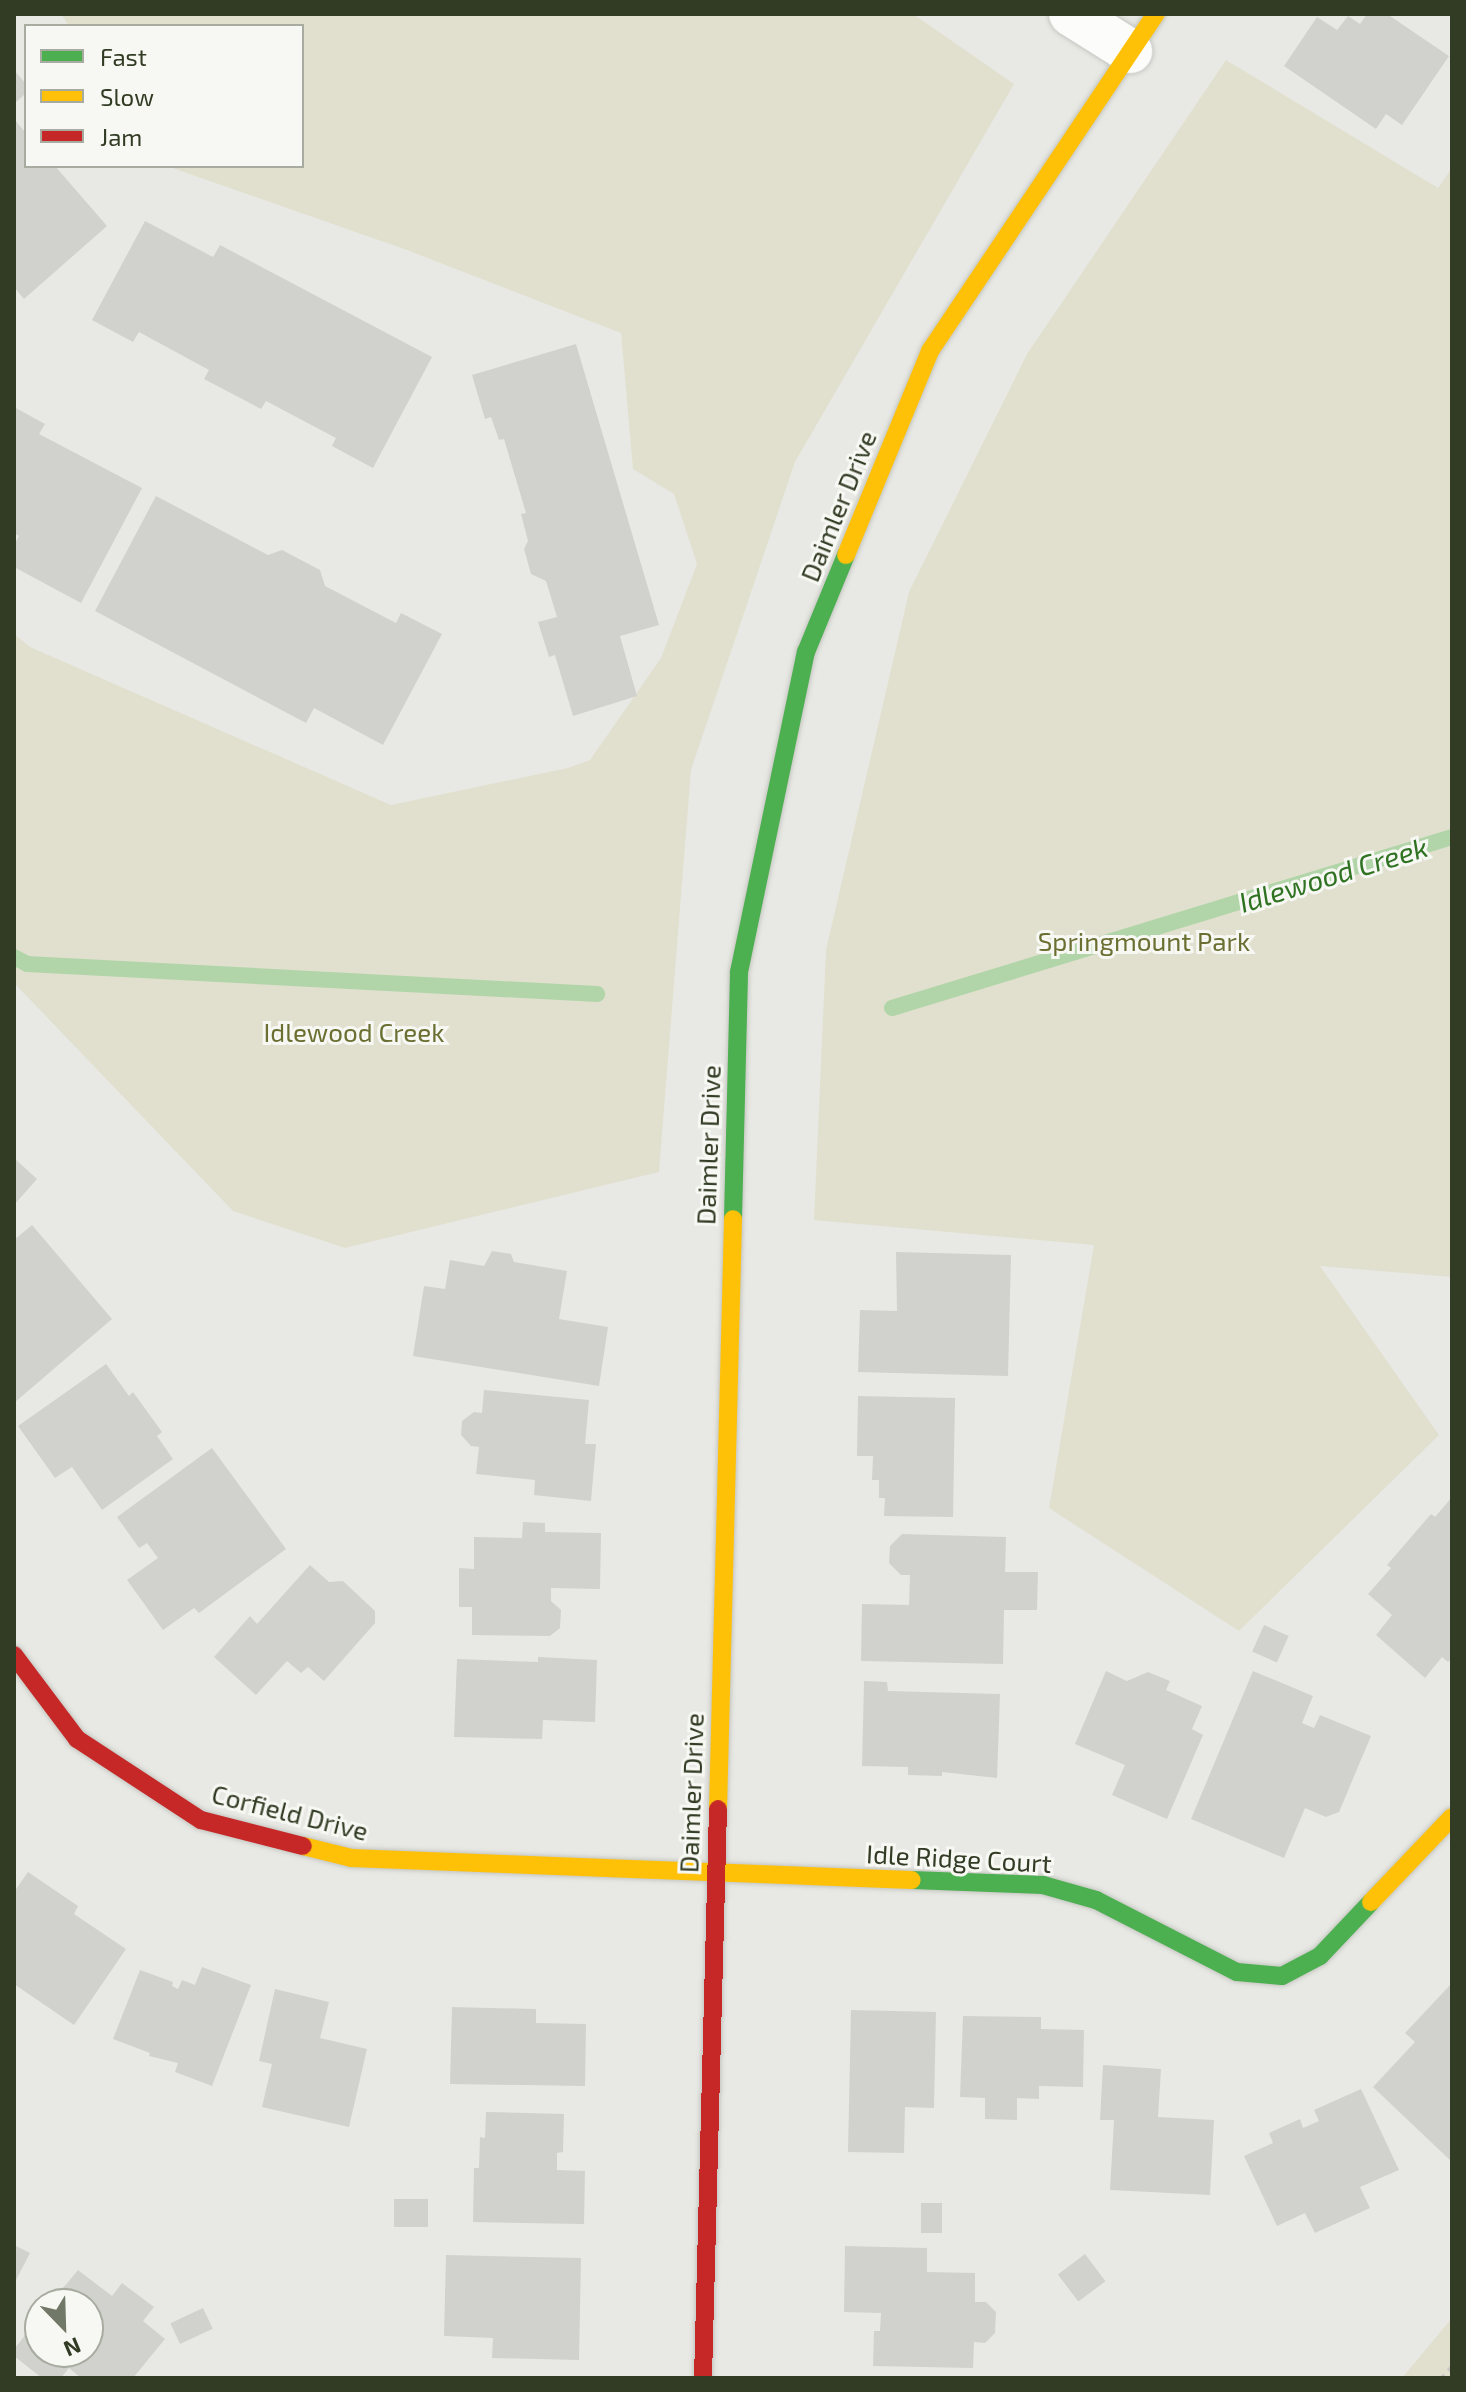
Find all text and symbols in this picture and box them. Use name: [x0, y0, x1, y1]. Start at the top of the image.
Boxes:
legend: [24, 24, 304, 168]
text: Fast: [100, 42, 147, 71]
text: Slow: [100, 82, 154, 111]
text: Jam: [100, 122, 142, 151]
street label: Daimler Drive: [793, 426, 883, 586]
water label: Idlewood Creek: [1235, 829, 1431, 919]
park label: Springmount Park: [1038, 925, 1250, 957]
park label: Idlewood Creek: [263, 1016, 445, 1048]
street label: Daimler Drive: [690, 1064, 726, 1226]
street label: Daimler Drive: [673, 1712, 709, 1874]
street label: Corfield Drive: [209, 1778, 371, 1846]
street label: Idle Ridge Court: [866, 1838, 1052, 1878]
north arrow: [24, 2288, 104, 2368]
text: N: [60, 2333, 85, 2363]

